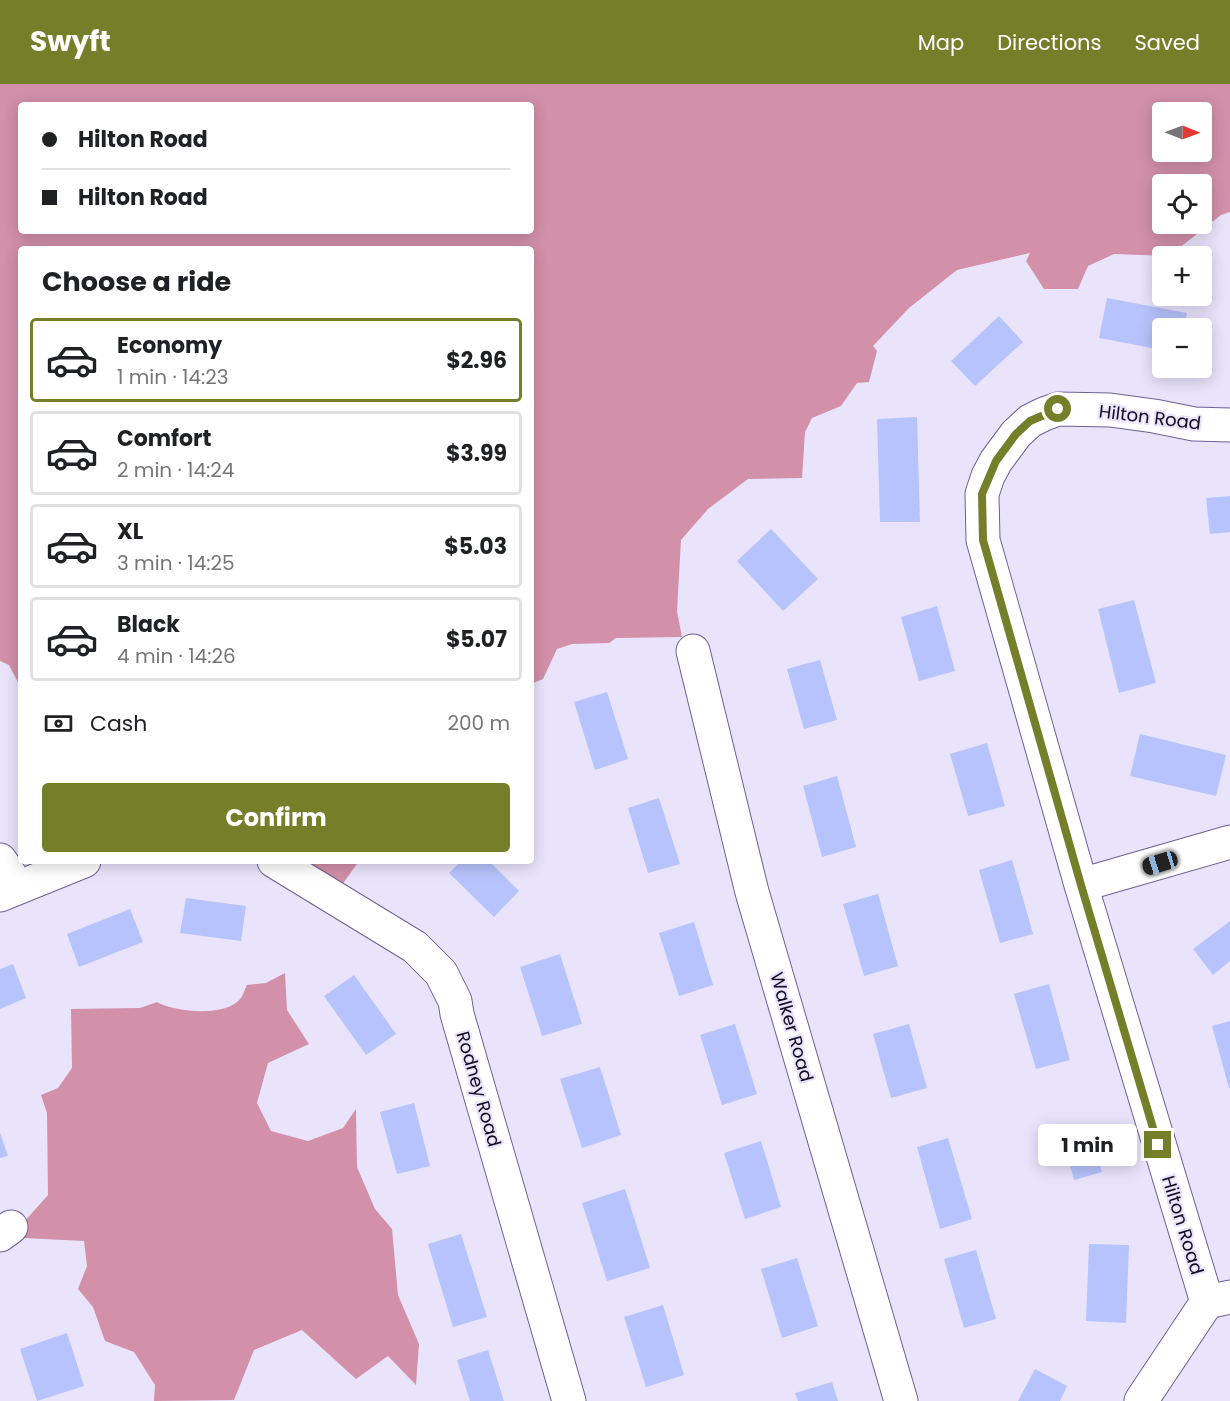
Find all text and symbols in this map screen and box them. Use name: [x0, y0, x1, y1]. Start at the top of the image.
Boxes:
text: Swyft: [30, 22, 111, 61]
text: Map: [918, 28, 964, 57]
text: Directions: [997, 28, 1101, 57]
text: Saved: [1134, 28, 1200, 57]
north arrow: [1152, 102, 1212, 162]
map controls: [1152, 102, 1212, 378]
text: Hilton Road: [78, 124, 208, 155]
button: locate: [1152, 174, 1212, 234]
text: Hilton Road: [78, 182, 208, 213]
button: +: [1152, 246, 1212, 306]
text: Choose a ride: [42, 263, 231, 300]
button: −: [1152, 318, 1212, 378]
text: Economy: [117, 330, 222, 361]
icon: car: [45, 333, 99, 387]
text: $2.96: [446, 345, 507, 376]
text: 1 min · 14:23: [117, 363, 229, 391]
route start: [1044, 395, 1071, 422]
street label: Hilton Road: [1098, 398, 1202, 436]
text: Comfort: [117, 423, 211, 454]
icon: car: [45, 426, 99, 480]
text: $3.99: [446, 438, 507, 469]
text: 2 min · 14:24: [117, 456, 234, 484]
text: XL: [117, 516, 143, 547]
icon: car: [45, 519, 99, 573]
text: $5.03: [444, 531, 507, 562]
text: 3 min · 14:25: [117, 549, 235, 577]
text: Black: [117, 609, 180, 640]
icon: car: [45, 612, 99, 666]
text: $5.07: [446, 624, 507, 655]
text: 4 min · 14:26: [117, 642, 236, 670]
icon: cash: [42, 707, 75, 740]
text: Cash: [90, 708, 147, 739]
text: 200 m: [447, 709, 510, 737]
button: Confirm: [42, 783, 510, 852]
car: [1140, 849, 1180, 877]
street label: Walker Road: [764, 969, 820, 1085]
street label: Rodney Road: [451, 1028, 507, 1150]
callout: 1 min: [1038, 1124, 1137, 1166]
text: 1 min: [1061, 1131, 1114, 1159]
route end: [1144, 1131, 1171, 1158]
street label: Hilton Road: [1156, 1172, 1210, 1278]

